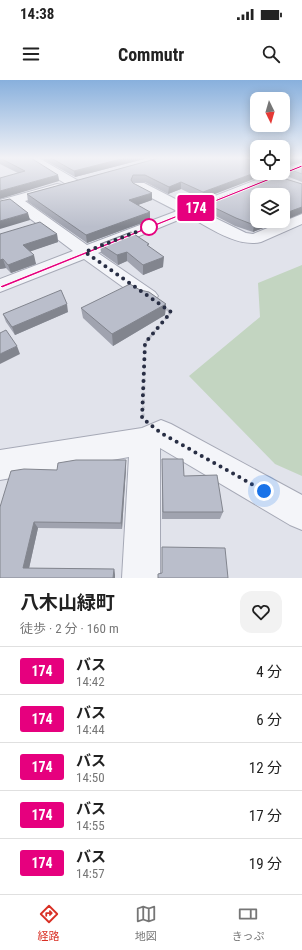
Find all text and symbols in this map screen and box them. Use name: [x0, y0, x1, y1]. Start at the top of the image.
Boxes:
text: 14:38: [20, 5, 54, 23]
icon: menu: [20, 43, 42, 65]
icon: search: [260, 43, 282, 65]
text: Commutr: [118, 44, 184, 65]
north arrow: [250, 92, 290, 132]
map controls: [250, 92, 290, 228]
button: locate: [250, 140, 290, 180]
button: layers: [250, 188, 290, 228]
line badge: 174: [173, 195, 219, 221]
text: 174: [185, 200, 207, 216]
unlabelled marker: [140, 218, 158, 236]
your location: [254, 481, 274, 501]
text: 八木山緑町: [20, 591, 115, 614]
button: heart: [240, 591, 282, 633]
text: 徒歩 · 2 分 · 160 m: [20, 621, 119, 636]
text: バス: [76, 656, 106, 674]
text: 174: [31, 663, 53, 679]
text: 4 分: [256, 663, 282, 681]
text: 14:42: [76, 674, 105, 689]
text: バス: [76, 704, 106, 722]
text: 174: [31, 711, 53, 727]
text: 6 分: [256, 711, 282, 729]
text: 14:44: [76, 722, 105, 737]
text: バス: [76, 752, 106, 770]
text: 174: [31, 759, 53, 775]
text: 12 分: [249, 759, 282, 777]
text: 14:50: [76, 770, 105, 785]
text: バス: [76, 800, 106, 818]
text: 174: [31, 807, 53, 823]
text: 17 分: [249, 807, 282, 825]
text: 14:55: [76, 818, 105, 833]
text: バス: [76, 848, 106, 866]
text: 174: [31, 855, 53, 871]
text: 19 分: [249, 855, 282, 873]
text: 14:57: [76, 866, 105, 881]
tab: 経路: [38, 903, 60, 943]
tab: 地図: [135, 903, 157, 943]
tab: きっぷ: [232, 903, 264, 943]

